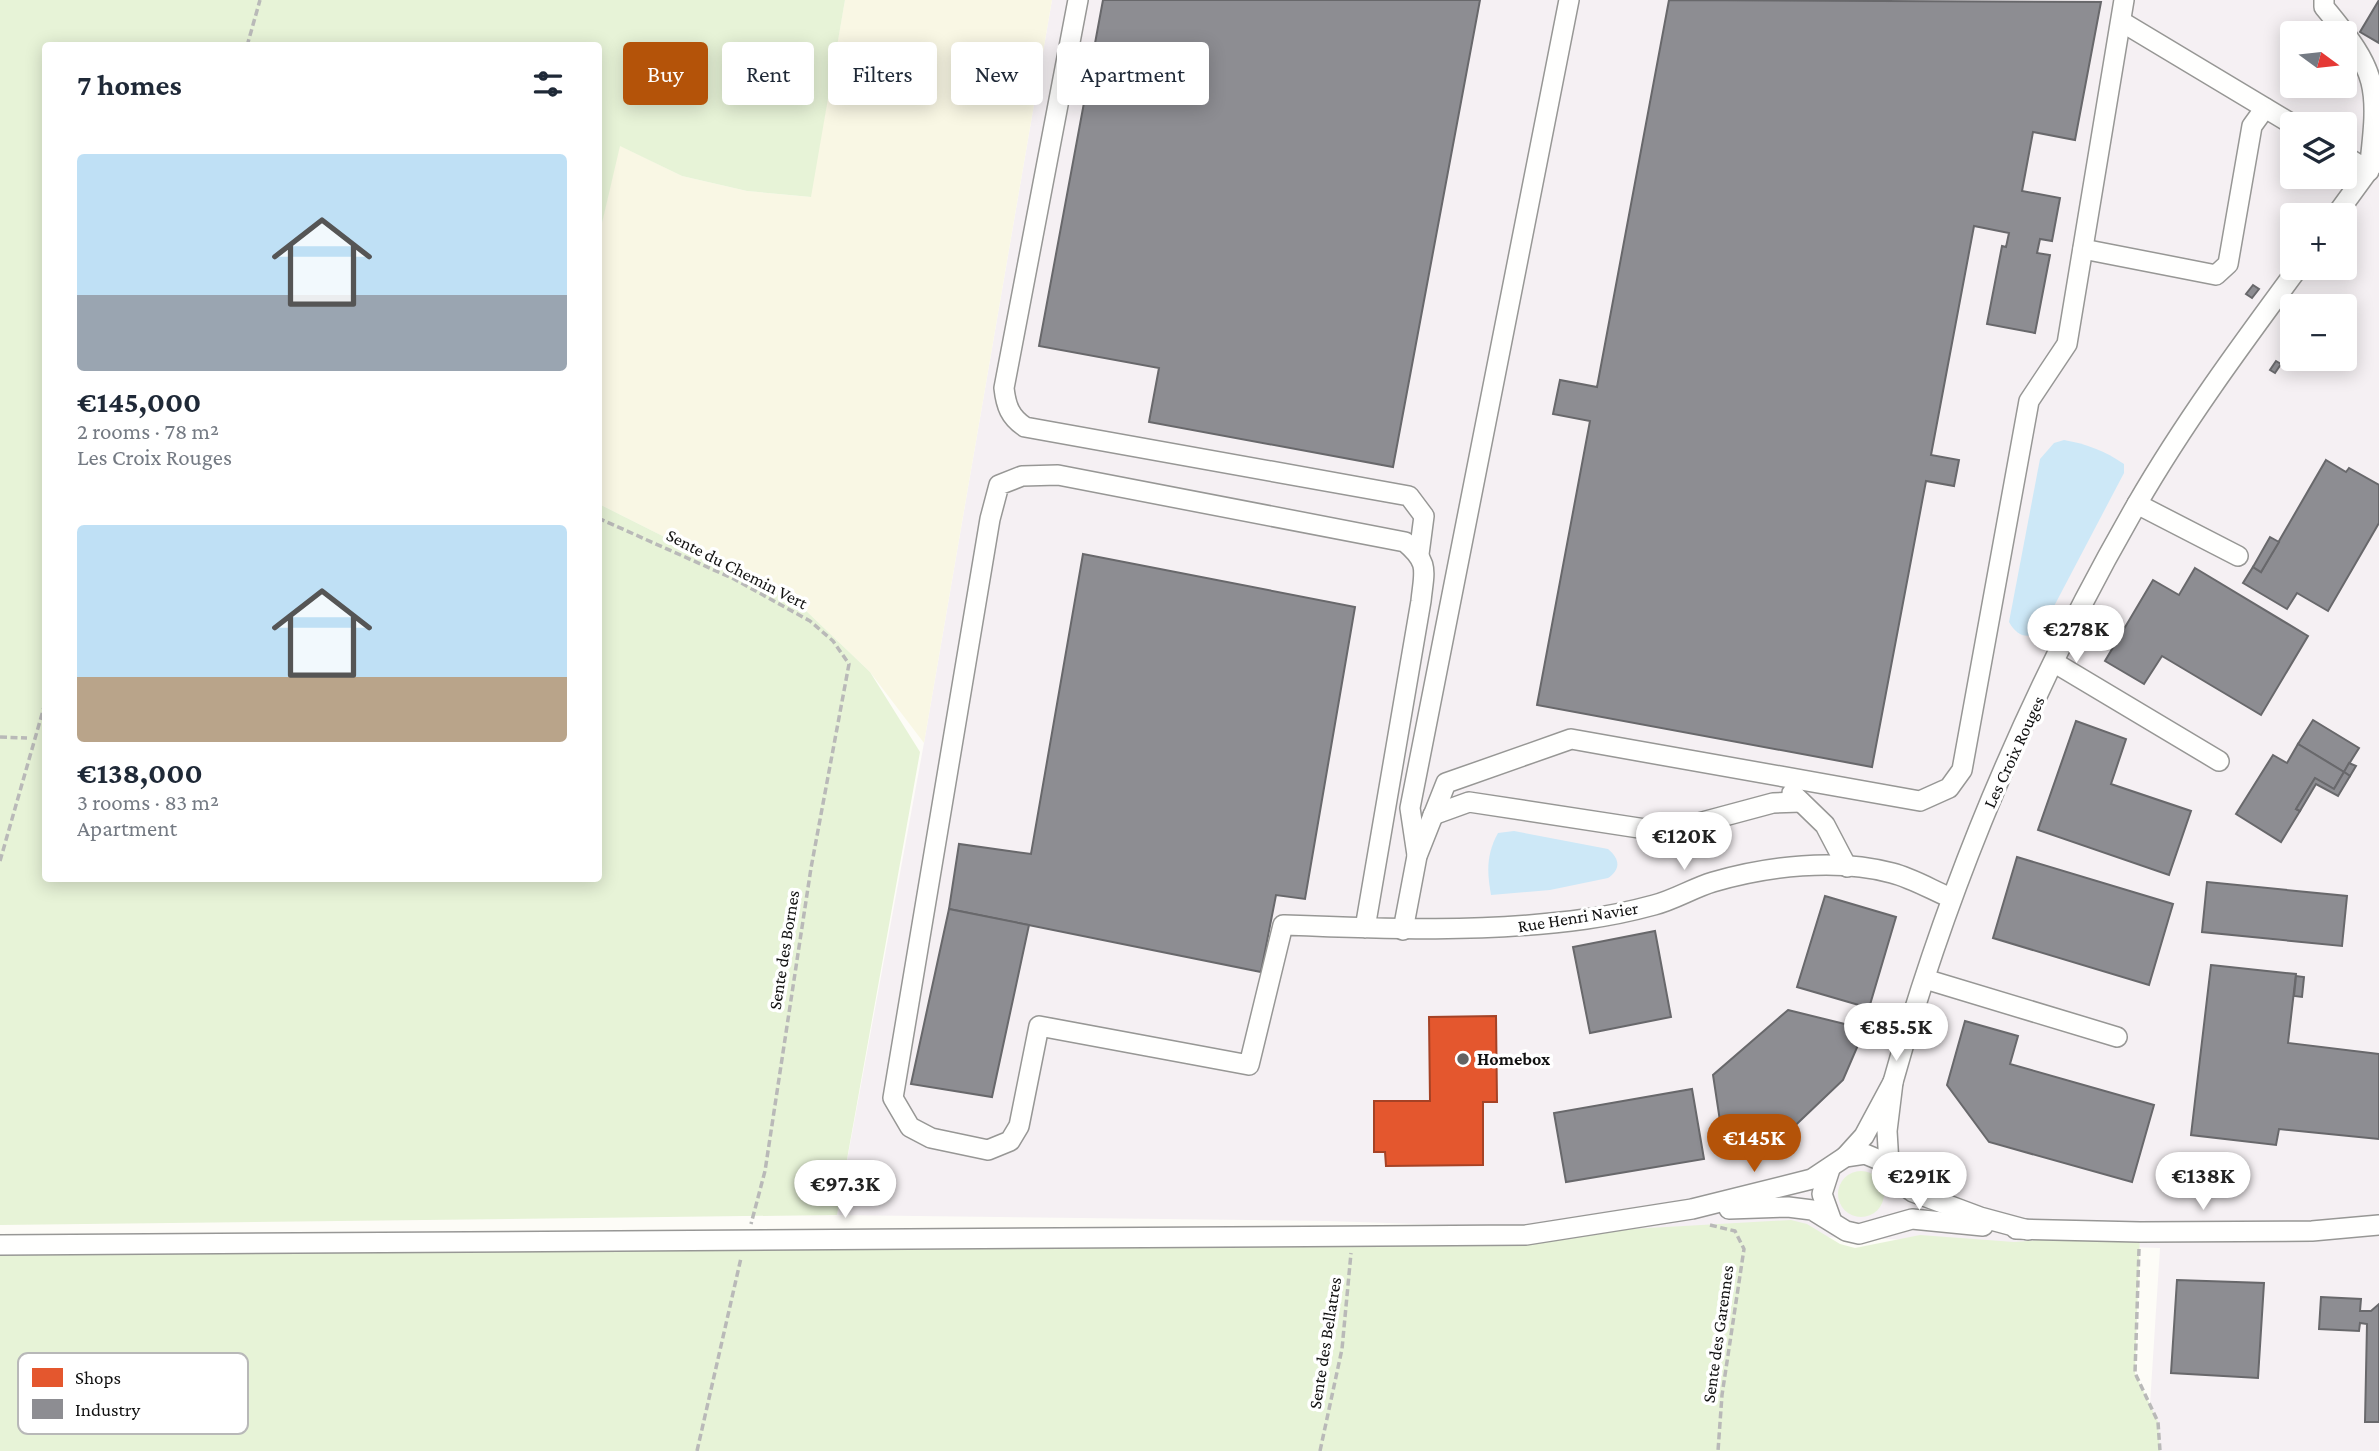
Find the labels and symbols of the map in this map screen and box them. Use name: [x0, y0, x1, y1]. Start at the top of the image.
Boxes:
north arrow: [2280, 21, 2357, 98]
street label: Sente du Chemin Vert: [663, 525, 812, 614]
pin: €278K: [2027, 606, 2125, 665]
street label: Les Croix Rouges: [1979, 693, 2049, 811]
pin: €120K: [1635, 812, 1733, 872]
street label: Sente des Bornes: [765, 889, 803, 1011]
street label: Rue Henri Navier: [1516, 898, 1640, 936]
pin: €85.5K: [1839, 1004, 1953, 1063]
place label: Homebox: [1477, 1049, 1551, 1069]
marker: Homebox: [1455, 1051, 1471, 1067]
pin: €145K: [1705, 1114, 1803, 1174]
pin: €291K: [1870, 1152, 1968, 1212]
pin: €138K: [2154, 1152, 2252, 1212]
pin: €97.3K: [788, 1160, 902, 1220]
street label: Sente des Garennes: [1698, 1264, 1738, 1404]
street label: Sente des Bellatres: [1305, 1276, 1345, 1410]
legend: [18, 1353, 248, 1434]
text: Shops: [75, 1367, 121, 1388]
text: Industry: [75, 1399, 141, 1420]

